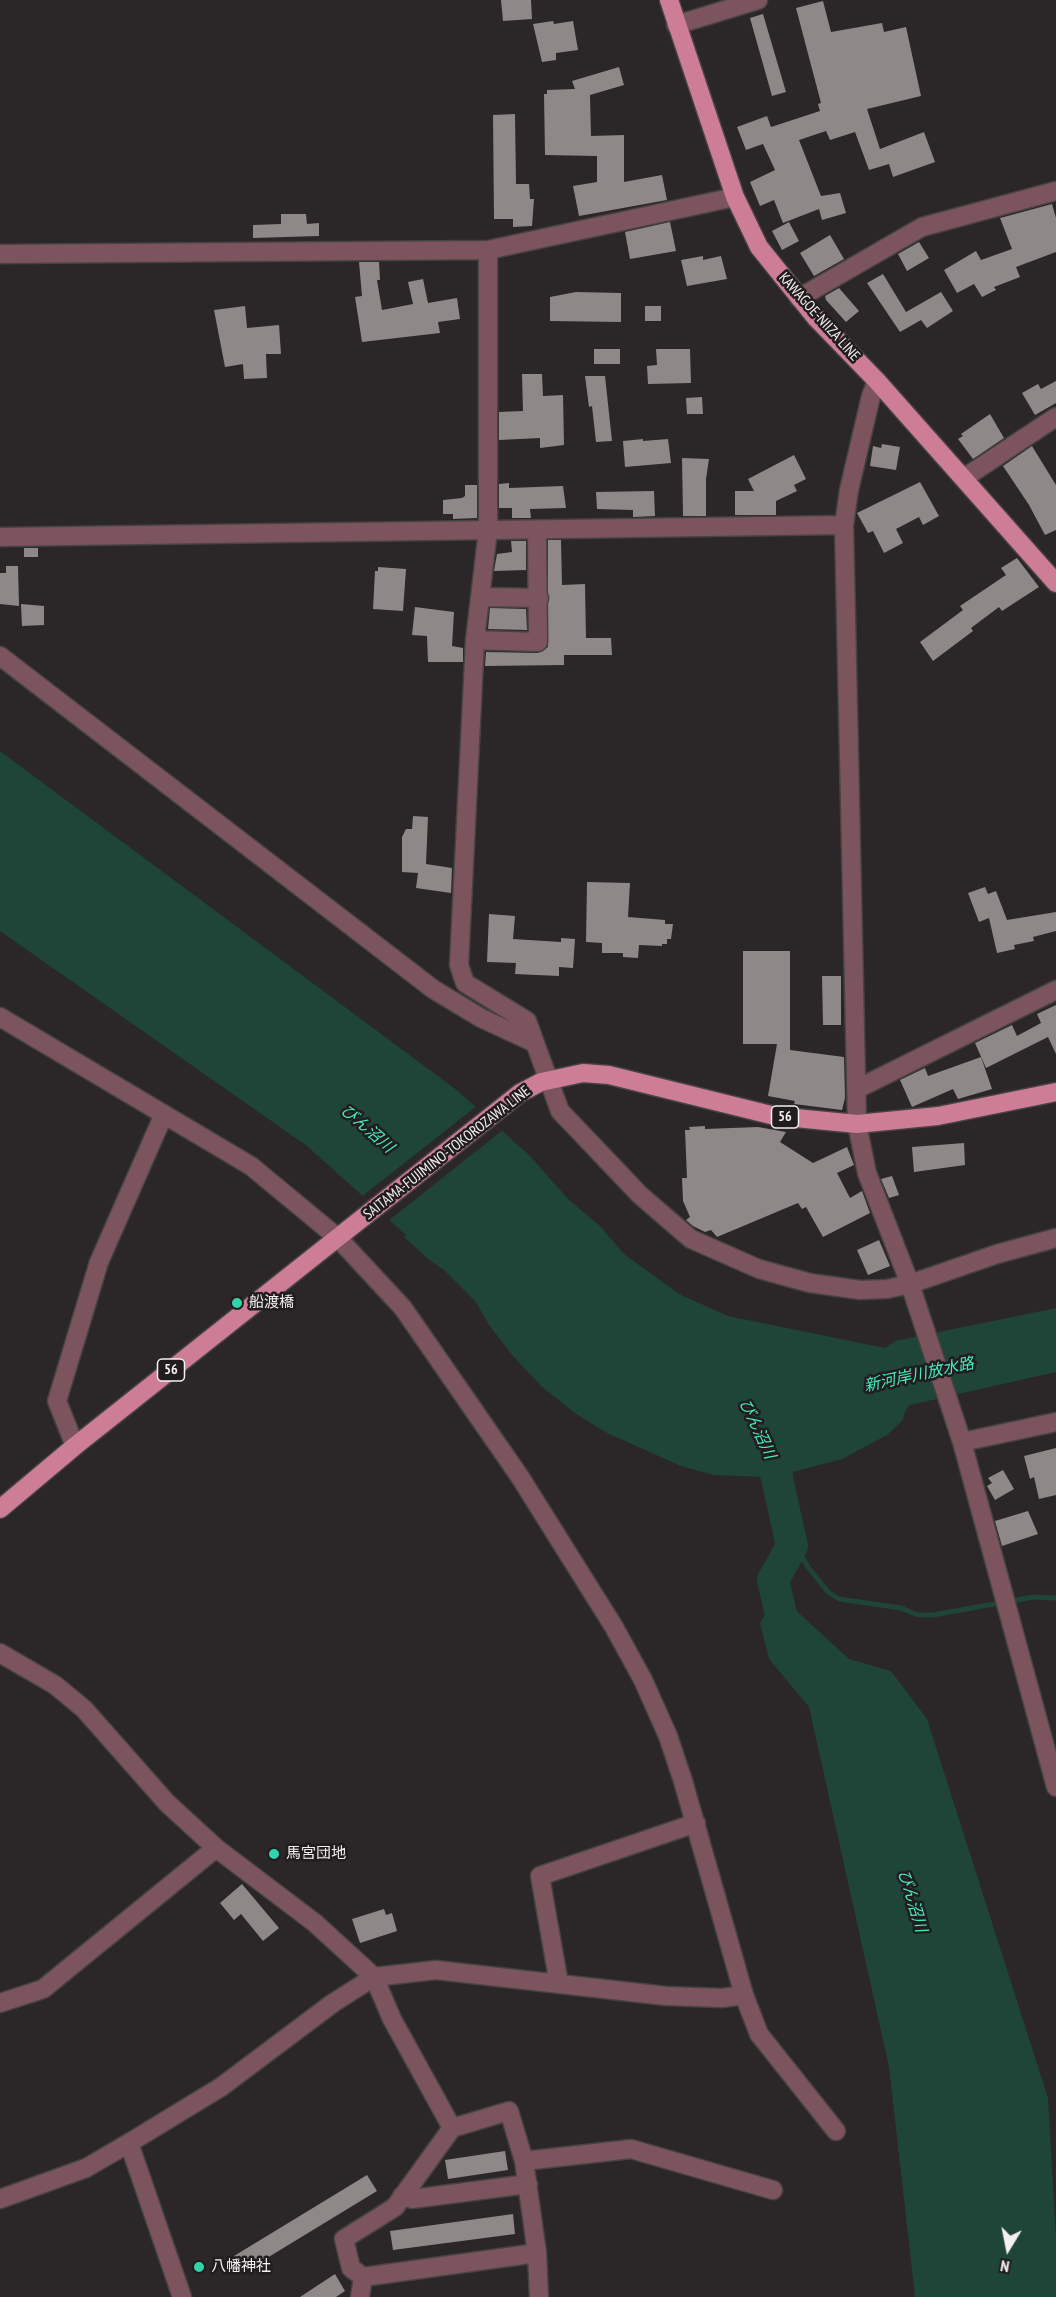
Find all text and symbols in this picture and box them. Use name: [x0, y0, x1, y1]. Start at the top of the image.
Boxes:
street label: KAWAGOE-NIIZA LINE: [775, 269, 863, 365]
street label: SAITAMA-FUJIMINO-TOKOROZAWA LINE: [360, 1082, 534, 1224]
water label: びん沼川: [337, 1101, 397, 1157]
road number: 56: [772, 1106, 798, 1128]
place label: 船渡橋: [249, 1294, 294, 1312]
marker: 船渡橋: [230, 1296, 244, 1310]
water label: 新河岸川放水路: [862, 1354, 976, 1396]
road number: 56: [158, 1359, 184, 1381]
water label: びん沼川: [735, 1396, 779, 1462]
place label: 馬宮団地: [286, 1845, 346, 1863]
marker: 馬宮団地: [267, 1847, 281, 1861]
water label: びん沼川: [893, 1868, 931, 1934]
north arrow: [978, 2219, 1038, 2279]
text: N: [999, 2256, 1011, 2277]
place label: 八幡神社: [211, 2258, 271, 2276]
marker: 八幡神社: [192, 2260, 206, 2274]

